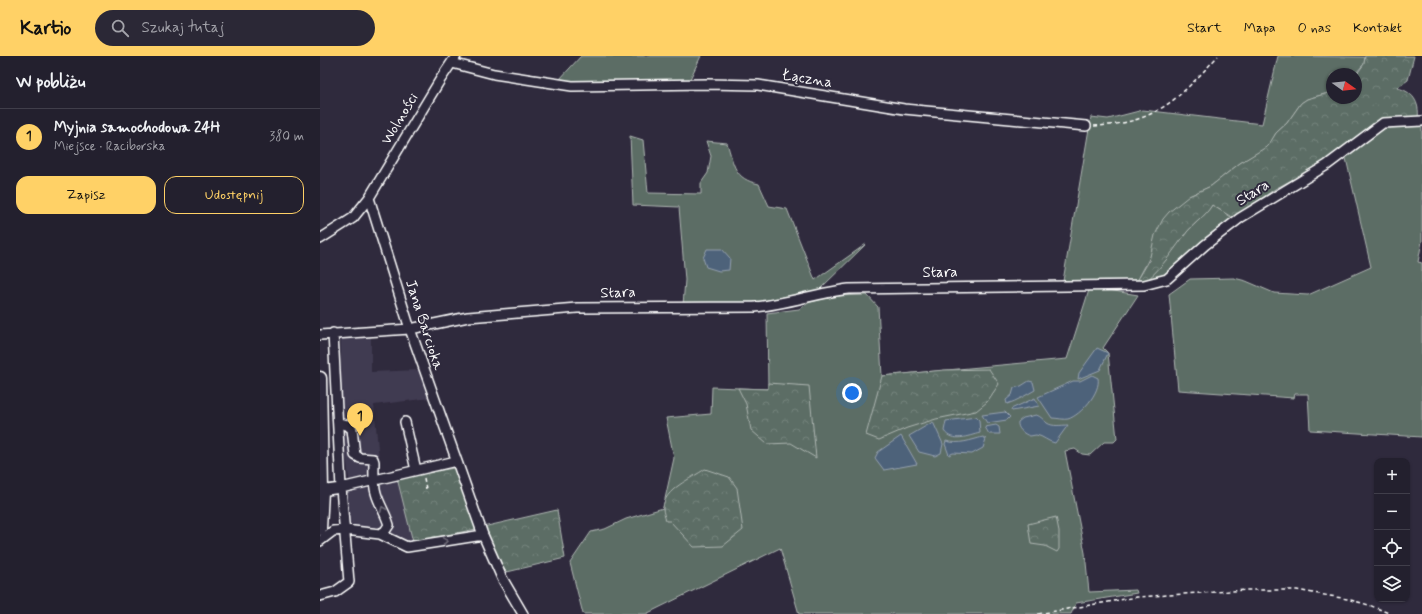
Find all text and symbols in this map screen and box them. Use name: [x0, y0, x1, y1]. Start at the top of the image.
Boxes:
search box: [95, 10, 375, 46]
text: Kartio: [20, 16, 71, 41]
icon: search: [109, 17, 131, 39]
text: Szukaj tutaj: [141, 18, 224, 38]
text: Start: [1187, 19, 1222, 37]
text: Mapa: [1244, 19, 1276, 37]
text: O nas: [1298, 19, 1331, 37]
text: Kontakt: [1353, 19, 1402, 37]
street label: Łączna: [780, 65, 834, 93]
north arrow: [1326, 68, 1362, 104]
text: W pobliżu: [16, 71, 85, 93]
street label: Wolności: [377, 89, 423, 149]
text: Myjnia samochodowa 24H: [54, 118, 220, 138]
text: 1: [26, 128, 32, 145]
text: 380 m: [269, 128, 304, 145]
text: Miejsce · Raciborska: [54, 138, 166, 155]
street label: Stara: [1233, 175, 1273, 211]
button: Zapisz: [16, 176, 156, 214]
button: Udostępnij: [164, 176, 304, 214]
street label: Stara: [922, 263, 958, 283]
street label: Jana Barcioka: [400, 277, 448, 374]
street label: Stara: [600, 282, 636, 304]
your location: [842, 383, 862, 403]
pin: 1: [347, 403, 373, 436]
map controls: [1374, 458, 1410, 602]
button: +: [1374, 458, 1410, 494]
button: −: [1374, 494, 1410, 530]
one-way arrow: [380, 505, 388, 513]
button: locate: [1374, 530, 1410, 566]
one-way arrow: [442, 537, 448, 546]
button: layers: [1374, 566, 1410, 602]

